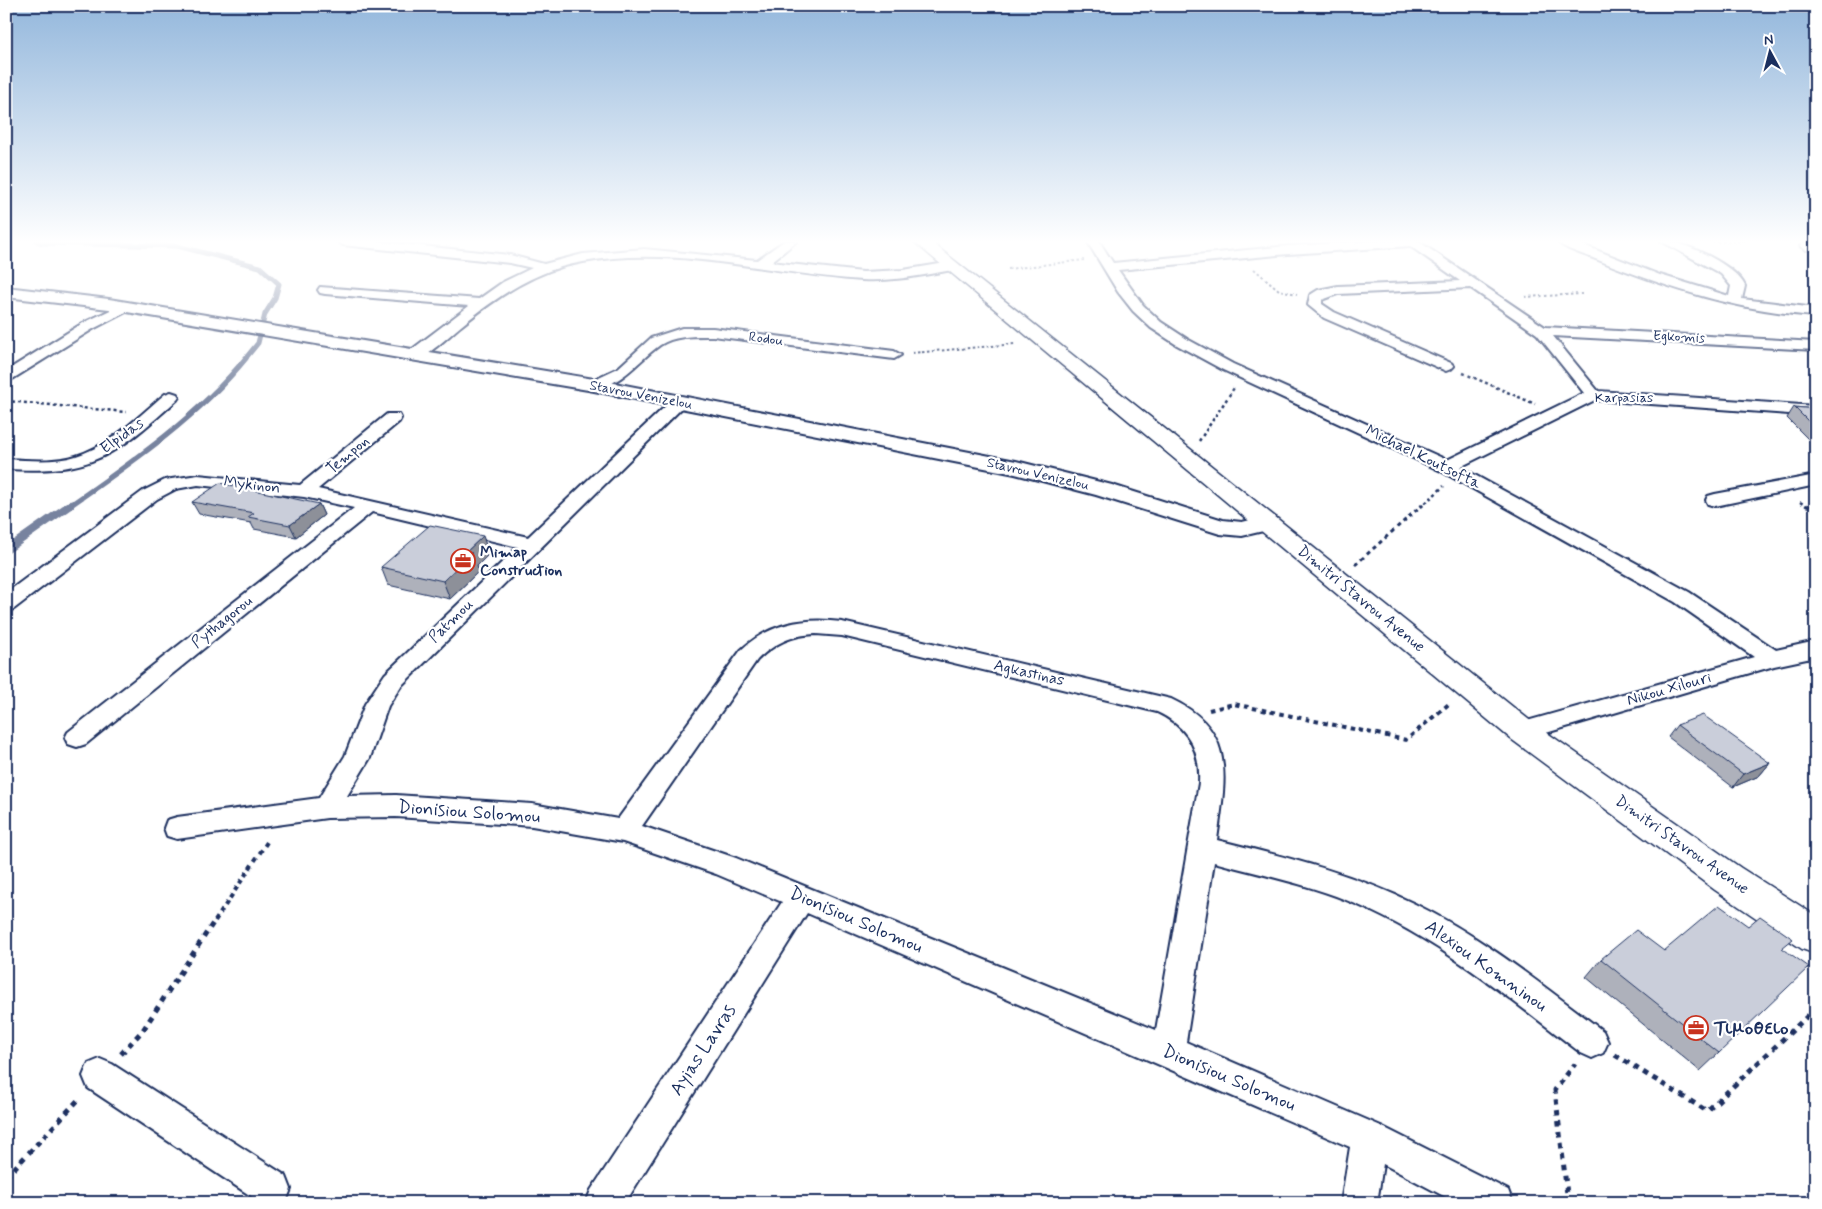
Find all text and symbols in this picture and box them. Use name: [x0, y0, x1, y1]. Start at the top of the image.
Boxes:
north arrow: [1744, 28, 1794, 78]
text: N: [1763, 31, 1774, 50]
street label: Egkomis: [1653, 327, 1705, 347]
street label: Rodou: [748, 328, 785, 350]
street label: Stavrou Venizelou: [588, 376, 694, 414]
street label: Karpasias: [1595, 389, 1653, 407]
street label: Elpidas: [96, 413, 148, 459]
street label: Michael Koutsofta: [1362, 420, 1484, 494]
street label: Tempon: [322, 431, 374, 479]
street label: Stavrou Venizelou: [985, 453, 1091, 495]
street label: Mykinon: [223, 471, 281, 499]
street label: Dimitri Stavrou Avenue: [1293, 541, 1429, 657]
place label: Mimap Construction: [480, 542, 562, 581]
office icon: Mimap Construction: [450, 548, 476, 574]
street label: Pythagorou: [187, 591, 257, 653]
street label: Patmou: [424, 594, 478, 648]
street label: Agkastinas: [992, 655, 1066, 691]
street label: Nikou Xilouri: [1624, 667, 1714, 711]
street label: Dimitri Stavrou Avenue: [1611, 791, 1753, 899]
street label: Dionisiou Solomou: [397, 795, 541, 829]
street label: Dionisiou Solomou: [785, 881, 927, 959]
street label: Alexiou Komninou: [1420, 914, 1552, 1018]
street label: Ayias Lavras: [664, 999, 743, 1101]
office icon: Τιμοθειο: [1683, 1015, 1709, 1041]
place label: Τιμοθειο: [1713, 1016, 1789, 1041]
street label: Dionisiou Solomou: [1158, 1039, 1300, 1117]

